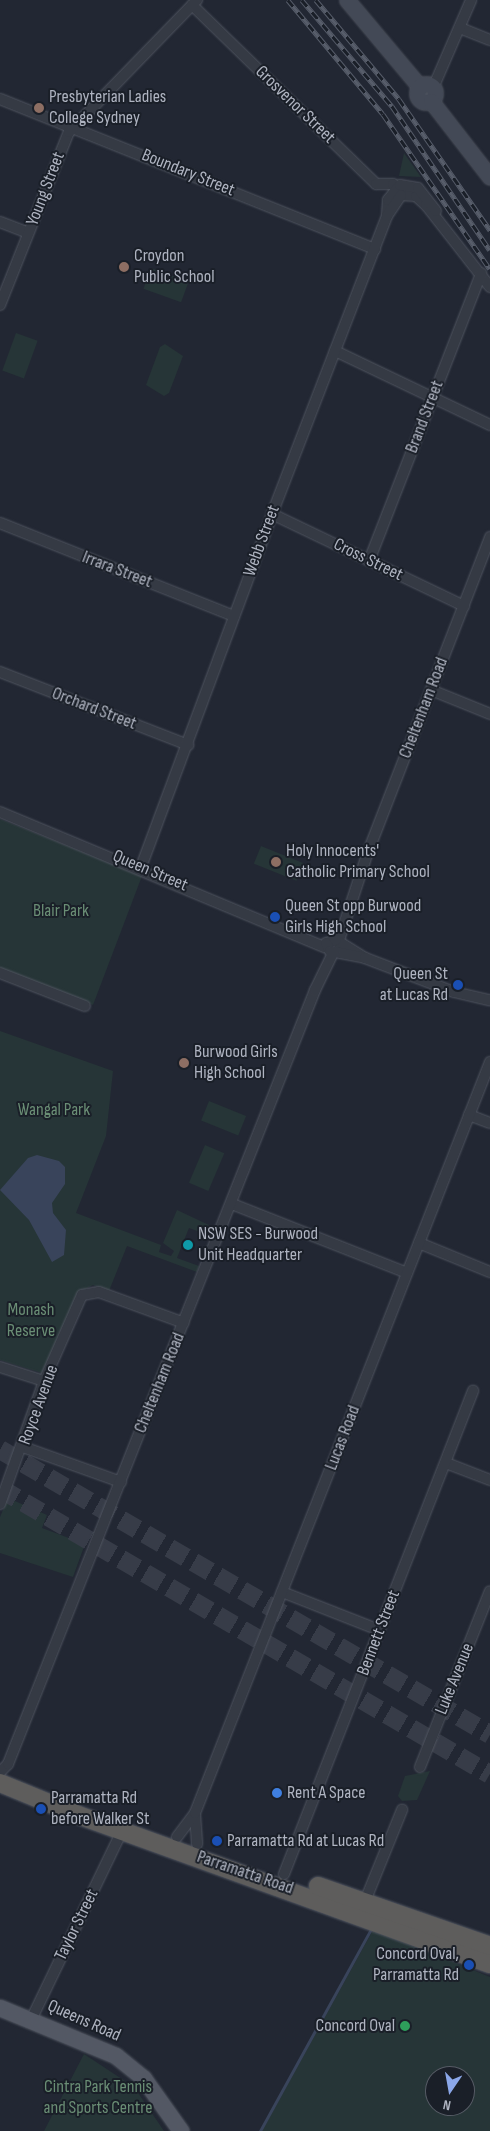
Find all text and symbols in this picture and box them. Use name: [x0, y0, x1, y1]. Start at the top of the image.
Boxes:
street label: Grosvenor Street: [250, 61, 340, 149]
place label: Presbyterian Ladies College Sydney: [49, 87, 166, 130]
marker: Presbyterian Ladies College Sydney: [33, 102, 45, 114]
street label: Boundary Street: [138, 145, 238, 201]
street label: Young Street: [22, 149, 70, 229]
place label: Croydon Public School: [134, 246, 215, 288]
marker: Croydon Public School: [118, 261, 130, 273]
street label: Brand Street: [401, 378, 449, 456]
street label: Webb Street: [239, 502, 285, 580]
street label: Cross Street: [330, 534, 406, 586]
street label: Irrara Street: [79, 547, 155, 593]
street label: Cheltenham Road: [395, 654, 453, 762]
street label: Orchard Street: [49, 683, 139, 735]
place label: Holy Innocents' Catholic Primary School: [286, 841, 430, 884]
street label: Queen Street: [109, 846, 191, 896]
marker: Holy Innocents' Catholic Primary School: [270, 856, 282, 868]
place label: Queen St opp Burwood Girls High School: [285, 896, 421, 939]
park label: Blair Park: [33, 900, 89, 922]
marker: Queen St opp Burwood Girls High School: [269, 911, 281, 923]
place label: Queen St at Lucas Rd: [380, 964, 448, 1006]
marker: Queen St at Lucas Rd: [452, 979, 464, 991]
place label: Burwood Girls High School: [194, 1042, 278, 1084]
marker: Burwood Girls High School: [178, 1057, 190, 1069]
park label: Wangal Park: [18, 1099, 90, 1121]
place label: NSW SES - Burwood Unit Headquarter: [198, 1224, 318, 1266]
marker: NSW SES - Burwood Unit Headquarter: [182, 1239, 194, 1251]
park label: Monash Reserve: [7, 1300, 55, 1342]
street label: Cheltenham Road: [130, 1330, 190, 1436]
street label: Royce Avenue: [15, 1362, 63, 1448]
street label: Lucas Road: [321, 1403, 365, 1473]
street label: Bennett Street: [353, 1587, 405, 1679]
street label: Luke Avenue: [431, 1640, 479, 1718]
place label: Rent A Space: [287, 1782, 366, 1804]
marker: Rent A Space: [271, 1787, 283, 1799]
place label: Parramatta Rd before Walker St: [51, 1788, 150, 1830]
marker: Parramatta Rd before Walker St: [35, 1803, 47, 1815]
place label: Parramatta Rd at Lucas Rd: [227, 1830, 384, 1852]
marker: Parramatta Rd at Lucas Rd: [211, 1835, 223, 1847]
street label: Parramatta Road: [194, 1846, 296, 1900]
street label: Taylor Street: [50, 1886, 104, 1964]
place label: Concord Oval, Parramatta Rd: [373, 1944, 459, 1986]
marker: Concord Oval, Parramatta Rd: [463, 1959, 475, 1971]
street label: Queens Road: [44, 1995, 124, 2047]
place label: Concord Oval: [316, 2015, 395, 2037]
marker: Concord Oval: [399, 2020, 411, 2032]
north arrow: [425, 2066, 475, 2116]
park label: Cintra Park Tennis and Sports Centre: [44, 2077, 152, 2120]
text: N: [442, 2096, 452, 2114]

